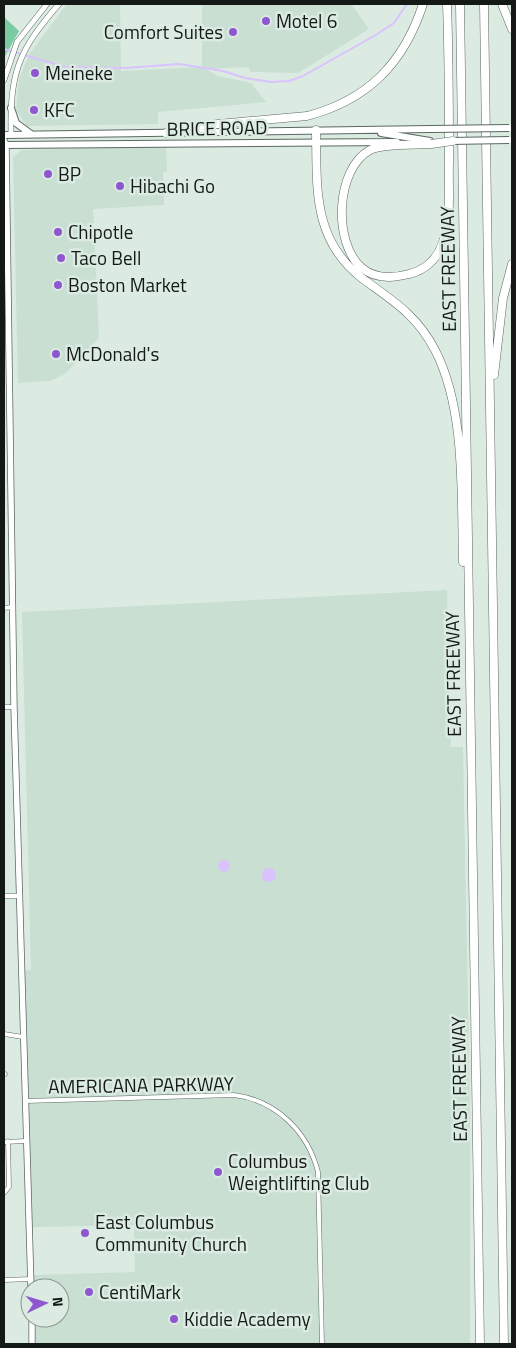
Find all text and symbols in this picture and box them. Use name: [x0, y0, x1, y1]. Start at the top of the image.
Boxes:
place label: Motel 6: [276, 6, 337, 35]
marker: Motel 6: [260, 15, 272, 27]
place label: Comfort Suites: [104, 17, 223, 46]
marker: Comfort Suites: [227, 26, 239, 38]
place label: Meineke: [45, 58, 113, 87]
marker: Meineke: [29, 67, 41, 79]
place label: KFC: [44, 95, 75, 124]
marker: KFC: [28, 104, 40, 116]
street label: BRICE ROAD: [166, 112, 268, 143]
place label: BP: [58, 159, 81, 188]
marker: BP: [42, 168, 54, 180]
place label: Hibachi Go: [130, 171, 215, 200]
marker: Hibachi Go: [114, 180, 126, 192]
street label: EAST FREEWAY: [432, 205, 463, 332]
place label: Chipotle: [68, 217, 133, 246]
marker: Chipotle: [52, 226, 64, 238]
place label: Taco Bell: [71, 243, 141, 272]
marker: Taco Bell: [55, 252, 67, 264]
place label: Boston Market: [68, 270, 187, 299]
marker: Boston Market: [52, 279, 64, 291]
place label: McDonald's: [66, 339, 159, 368]
marker: McDonald's: [50, 348, 62, 360]
street label: EAST FREEWAY: [437, 610, 468, 737]
street label: EAST FREEWAY: [443, 1015, 474, 1142]
street label: AMERICANA PARKWAY: [48, 1068, 235, 1101]
place label: Columbus Weightlifting Club: [228, 1146, 369, 1197]
marker: Columbus Weightlifting Club: [212, 1166, 224, 1178]
place label: East Columbus Community Church: [95, 1207, 247, 1258]
marker: East Columbus Community Church: [79, 1227, 91, 1239]
place label: CentiMark: [99, 1277, 181, 1306]
north arrow: [20, 1278, 70, 1328]
marker: CentiMark: [83, 1286, 95, 1298]
text: N: [48, 1296, 69, 1308]
place label: Kiddie Academy: [184, 1304, 311, 1333]
marker: Kiddie Academy: [168, 1313, 180, 1325]

